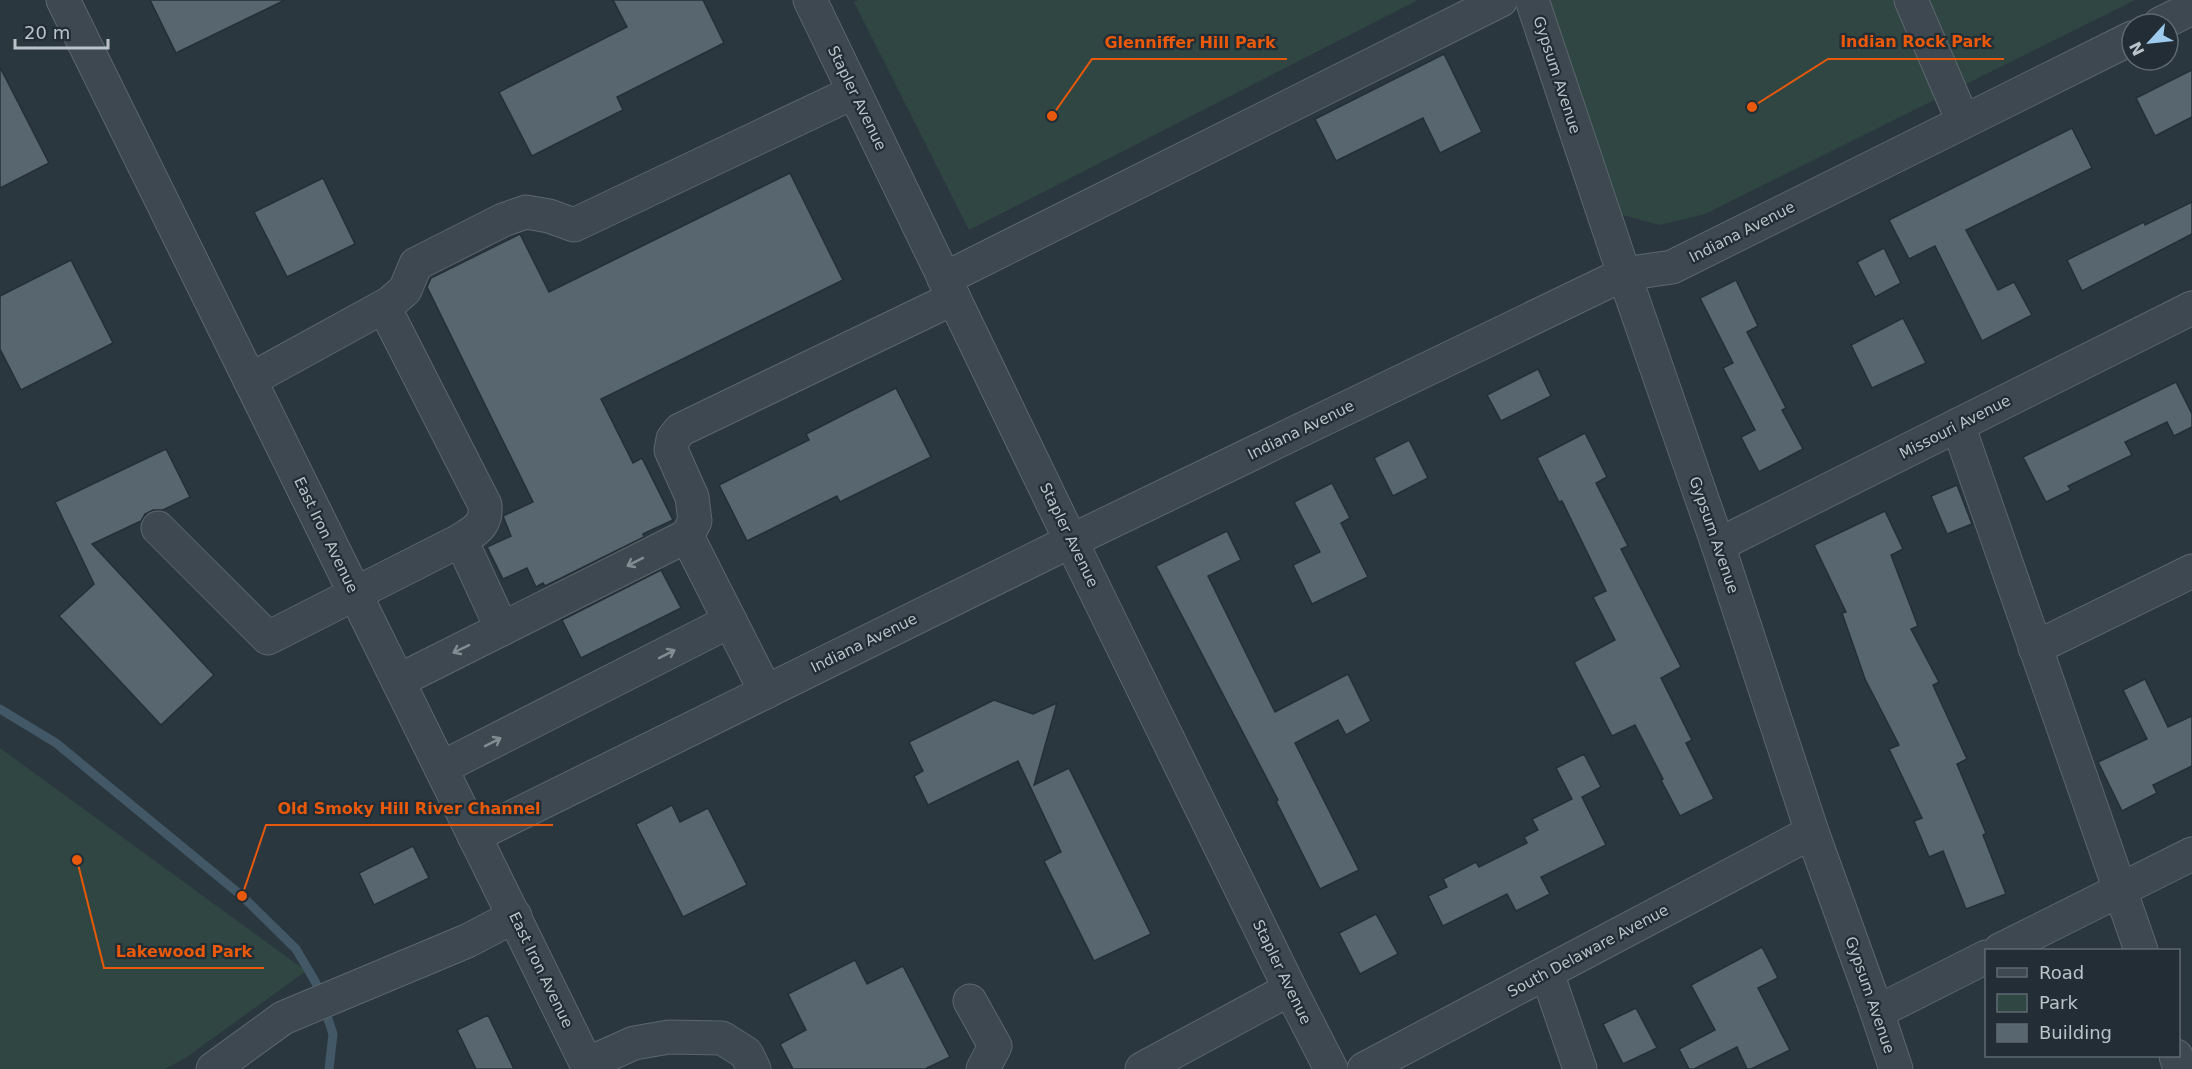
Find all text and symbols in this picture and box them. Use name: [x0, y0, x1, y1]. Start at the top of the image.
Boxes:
scale bar: [15, 12, 108, 50]
north arrow: [2120, 12, 2180, 72]
street label: Gypsum Avenue: [1530, 14, 1584, 136]
text: 20 m: [24, 22, 70, 43]
callout: Glenniffer Hill Park: [1092, 25, 1287, 59]
callout: Indian Rock Park: [1828, 25, 2004, 59]
text: Indian Rock Park: [1840, 32, 1992, 51]
text: Glenniffer Hill Park: [1104, 33, 1276, 52]
text: N: [2126, 38, 2149, 59]
street label: Stapler Avenue: [824, 43, 890, 153]
street label: Indiana Avenue: [1686, 198, 1798, 266]
street label: Missouri Avenue: [1896, 391, 2014, 463]
street label: Indiana Avenue: [1245, 396, 1357, 464]
street label: East Iron Avenue: [290, 474, 362, 596]
street label: Gypsum Avenue: [1686, 474, 1742, 596]
street label: Stapler Avenue: [1036, 480, 1102, 590]
one-way arrow: [626, 557, 644, 569]
street label: Indiana Avenue: [808, 609, 920, 677]
one-way arrow: [452, 644, 470, 656]
one-way arrow: [657, 647, 675, 659]
one-way arrow: [483, 735, 501, 747]
callout: Old Smoky Hill River Channel: [266, 791, 553, 825]
text: Old Smoky Hill River Channel: [278, 799, 540, 818]
street label: South Delaware Avenue: [1505, 901, 1671, 1001]
street label: East Iron Avenue: [505, 909, 577, 1031]
street label: Stapler Avenue: [1249, 917, 1315, 1027]
callout: Lakewood Park: [104, 934, 264, 968]
street label: Gypsum Avenue: [1842, 934, 1898, 1056]
text: Lakewood Park: [116, 942, 253, 961]
legend: [1985, 949, 2180, 1057]
text: Road: [2039, 962, 2084, 983]
text: Park: [2039, 992, 2078, 1013]
text: Building: [2039, 1022, 2112, 1043]

